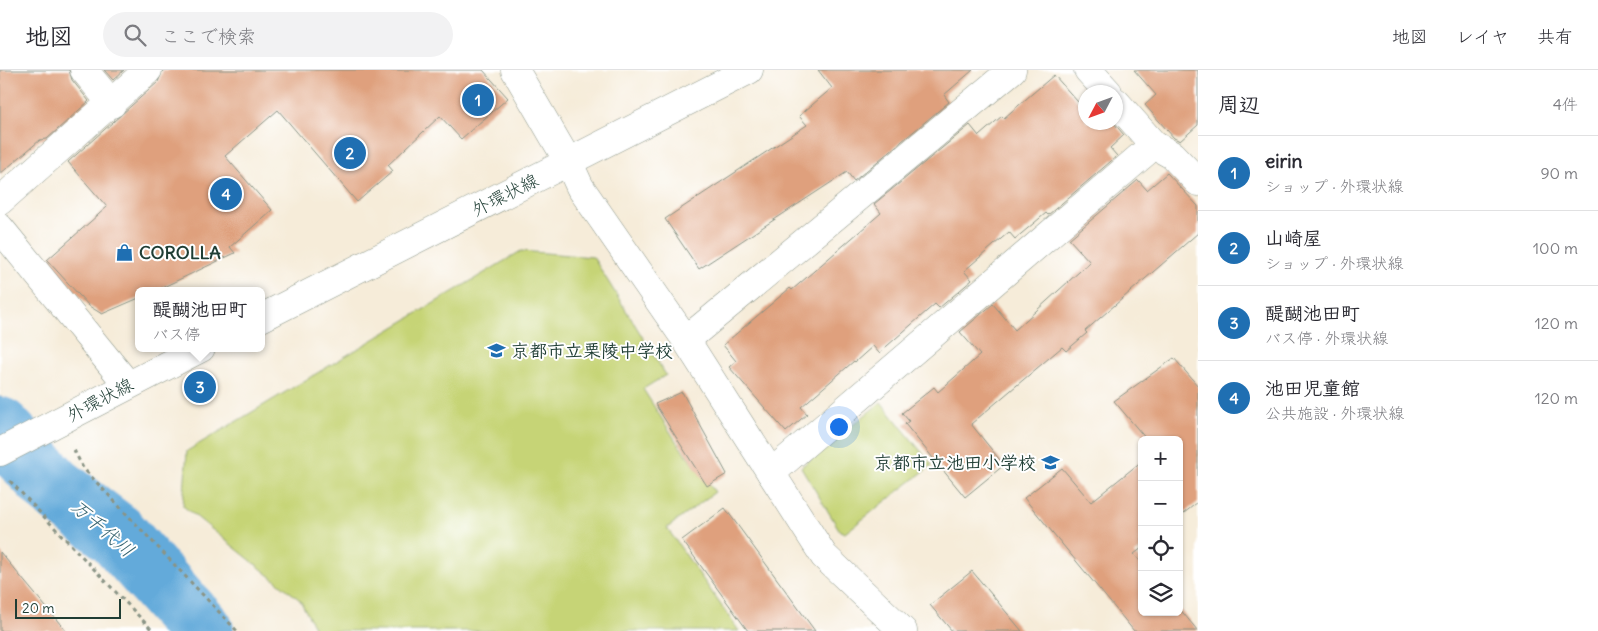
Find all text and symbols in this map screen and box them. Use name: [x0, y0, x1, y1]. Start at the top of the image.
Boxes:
search box: [103, 12, 453, 57]
text: 地図: [25, 21, 73, 51]
icon: search: [121, 21, 149, 49]
text: ここで検索: [161, 24, 256, 48]
text: 地図: [1392, 25, 1428, 48]
text: レイヤ: [1456, 25, 1509, 48]
text: 共有: [1537, 25, 1573, 48]
pin: 1: [462, 81, 494, 119]
north arrow: [1078, 85, 1123, 130]
text: 周辺: [1218, 91, 1260, 118]
text: 4件: [1553, 94, 1578, 114]
pin: 2: [334, 134, 366, 172]
text: eirin: [1265, 149, 1303, 173]
text: 1: [1231, 163, 1237, 183]
text: 90 m: [1540, 163, 1578, 183]
street label: 外環状線: [467, 168, 542, 221]
pin: 4: [210, 175, 242, 213]
text: ショップ · 外環状線: [1265, 176, 1404, 196]
text: 山崎屋: [1265, 226, 1322, 250]
text: 2: [1230, 238, 1238, 258]
text: 100 m: [1533, 238, 1578, 258]
place label: COROLLA: [139, 241, 221, 264]
shop icon: COROLLA: [115, 243, 135, 263]
text: ショップ · 外環状線: [1265, 253, 1404, 273]
popup: [135, 287, 265, 352]
text: 醍醐池田町: [152, 297, 248, 321]
text: 醍醐池田町: [1265, 301, 1360, 325]
text: 3: [1229, 313, 1239, 333]
text: 120 m: [1535, 313, 1578, 333]
text: バス停: [152, 324, 201, 344]
text: バス停 · 外環状線: [1265, 328, 1388, 348]
place label: 京都市立栗陵中学校: [511, 339, 673, 362]
school or university icon: 京都市立栗陵中学校: [487, 341, 507, 361]
pin: 3: [184, 368, 216, 406]
street label: 外環状線: [63, 373, 137, 427]
text: 池田児童館: [1265, 376, 1360, 400]
text: 4: [1229, 388, 1239, 408]
text: 120 m: [1535, 388, 1578, 408]
text: 公共施設 · 外環状線: [1265, 403, 1404, 423]
your location: [826, 414, 852, 440]
map controls: [1138, 436, 1183, 616]
button: +: [1138, 436, 1183, 481]
place label: 京都市立池田小学校: [874, 451, 1036, 474]
school or university icon: 京都市立池田小学校: [1040, 453, 1060, 473]
button: −: [1138, 481, 1183, 526]
water label: 万千代川: [66, 494, 140, 562]
button: locate: [1138, 526, 1183, 571]
button: layers: [1138, 571, 1183, 616]
scale bar: [15, 596, 121, 619]
text: 20 m: [22, 599, 55, 617]

